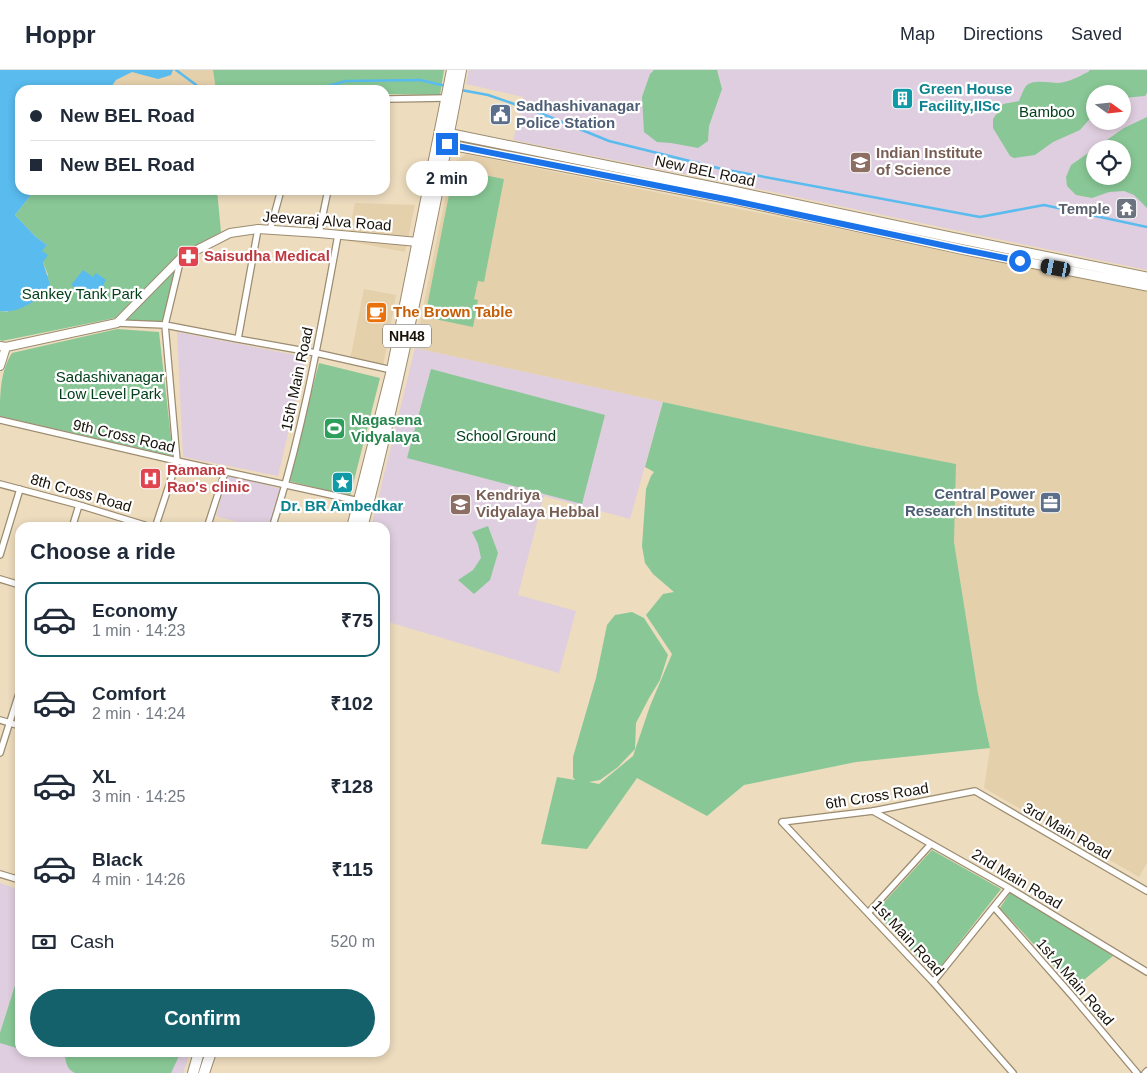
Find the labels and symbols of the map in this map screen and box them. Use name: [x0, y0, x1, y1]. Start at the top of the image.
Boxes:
place label: Green House Facility,IISc: [919, 80, 1012, 114]
north arrow: [1086, 85, 1131, 130]
building icon: Green House Facility,IISc: [891, 86, 915, 110]
place label: Sadhashivanagar Police Station: [516, 97, 640, 131]
public building icon: Sadhashivanagar Police Station: [488, 103, 512, 127]
park label: Bamboo: [1019, 103, 1075, 120]
route end: [436, 133, 458, 155]
place label: Indian Institute of Science: [876, 144, 983, 178]
school or university icon: Indian Institute of Science: [848, 150, 872, 174]
street label: New BEL Road: [653, 152, 757, 189]
callout: 2 min: [406, 162, 488, 196]
temple icon: Temple: [1114, 197, 1138, 221]
place label: Temple: [1059, 200, 1110, 217]
street label: Jeevaraj Alva Road: [262, 208, 392, 233]
pharmacy icon: Saisudha Medical: [176, 244, 200, 268]
place label: Saisudha Medical: [204, 247, 330, 264]
route start: [1009, 250, 1031, 272]
car: [1039, 258, 1072, 278]
park label: Sankey Tank Park: [22, 285, 143, 302]
cafe icon: The Brown Table: [365, 300, 389, 324]
place label: The Brown Table: [393, 303, 513, 320]
street label: 15th Main Road: [277, 325, 316, 432]
road number: NH48: [383, 325, 431, 348]
park label: Sadashivanagar Low Level Park: [56, 368, 164, 402]
place label: Nagasena Vidyalaya: [351, 411, 423, 445]
street label: 9th Cross Road: [71, 416, 177, 456]
sports icon: Nagasena Vidyalaya: [323, 417, 347, 441]
park label: School Ground: [456, 427, 556, 444]
place label: Ramana Rao's clinic: [167, 461, 250, 495]
hospital icon: Ramana Rao's clinic: [139, 467, 163, 491]
street label: 8th Cross Road: [29, 470, 134, 515]
place icon: Dr. BR Ambedkar: [330, 471, 354, 495]
place label: Central Power Research Institute: [905, 485, 1035, 519]
place label: Kendriya Vidyalaya Hebbal: [476, 486, 599, 520]
office icon: Central Power Research Institute: [1039, 491, 1063, 515]
school or university icon: Kendriya Vidyalaya Hebbal: [448, 492, 472, 516]
place label: Dr. BR Ambedkar: [281, 497, 404, 514]
street label: 6th Cross Road: [824, 779, 930, 812]
street label: 3rd Main Road: [1020, 799, 1114, 863]
street label: 2nd Main Road: [969, 845, 1065, 912]
street label: 1st Main Road: [869, 896, 948, 979]
street label: 1st A Main Road: [1033, 935, 1118, 1028]

